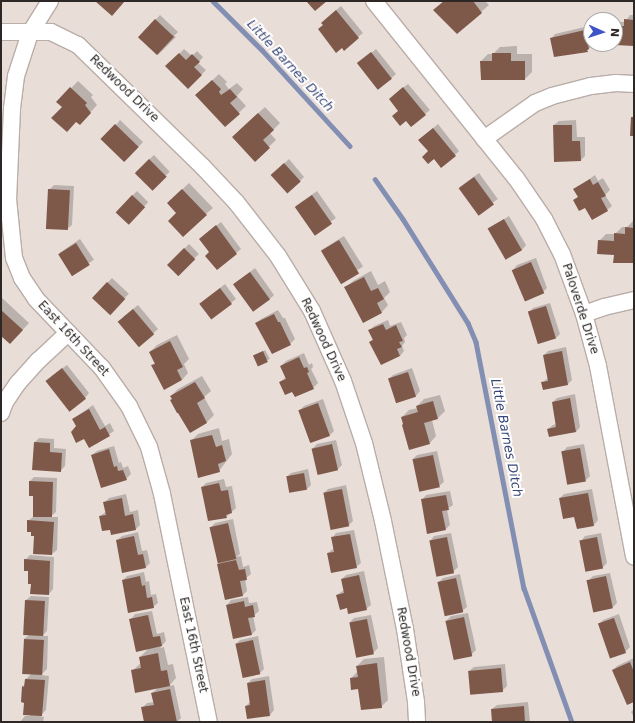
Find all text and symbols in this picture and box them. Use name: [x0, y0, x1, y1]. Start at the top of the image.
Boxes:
north arrow: [583, 12, 623, 52]
water label: Little Barnes Ditch: [243, 17, 337, 115]
text: N: [608, 28, 621, 38]
street label: Redwood Drive: [86, 52, 162, 126]
street label: Paloverde Drive: [559, 262, 601, 356]
street label: Redwood Drive: [297, 296, 349, 384]
street label: East 16th Street: [34, 298, 112, 380]
water label: Little Barnes Ditch: [487, 377, 525, 499]
street label: East 16th Street: [176, 596, 210, 694]
street label: Redwood Drive: [393, 606, 423, 698]

